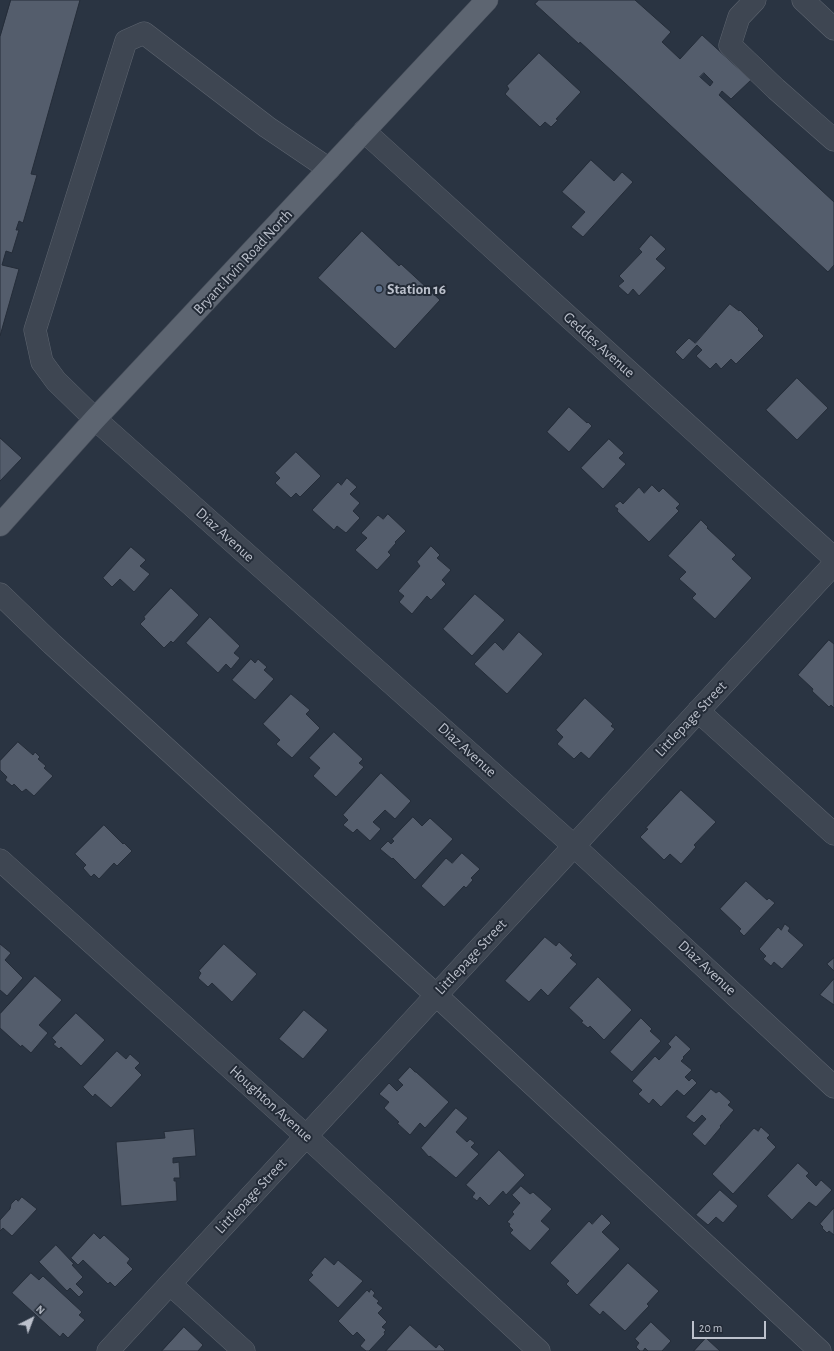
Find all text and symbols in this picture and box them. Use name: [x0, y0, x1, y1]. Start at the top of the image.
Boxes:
street label: Bryant Irvin Road North: [190, 206, 296, 318]
place label: Station 16: [387, 280, 446, 298]
marker: Station 16: [374, 284, 384, 294]
street label: Geddes Avenue: [560, 308, 638, 382]
street label: Diaz Avenue: [192, 504, 258, 566]
street label: Littlepage Street: [651, 678, 731, 760]
street label: Diaz Avenue: [434, 719, 500, 781]
street label: Littlepage Street: [431, 916, 511, 998]
street label: Diaz Avenue: [674, 937, 740, 999]
street label: Houghton Avenue: [226, 1062, 316, 1146]
street label: Littlepage Street: [211, 1155, 291, 1237]
north arrow: [12, 1299, 52, 1339]
text: N: [34, 1303, 47, 1316]
scale bar: [694, 1313, 768, 1339]
text: 20 m: [699, 1322, 722, 1334]

